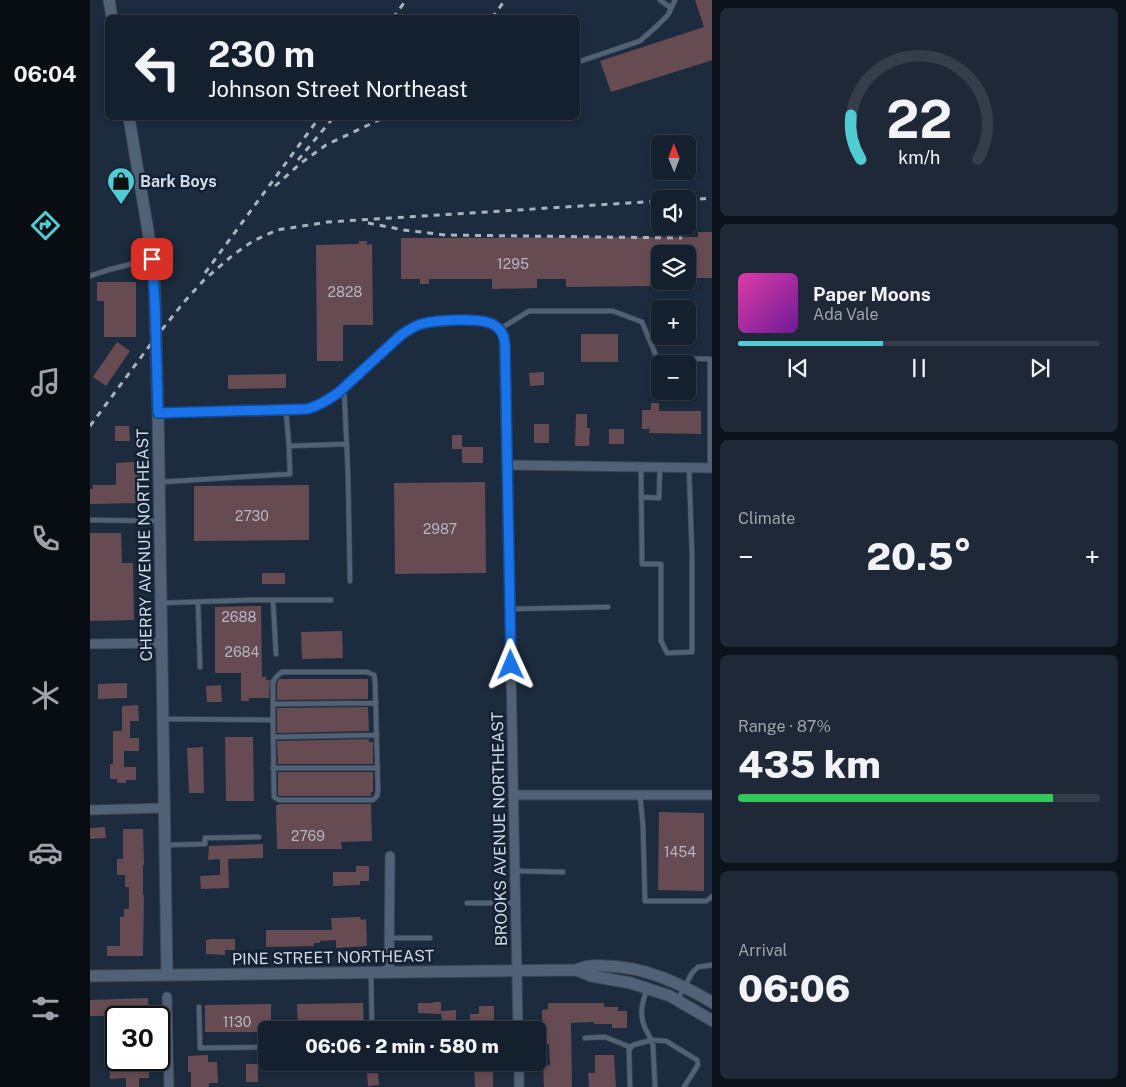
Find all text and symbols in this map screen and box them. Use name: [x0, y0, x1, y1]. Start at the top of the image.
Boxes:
text: 230 m: [208, 34, 315, 75]
icon: left: [125, 35, 190, 100]
text: 06:04: [13, 61, 77, 87]
text: Johnson Street Northeast: [208, 76, 468, 102]
text: 22: [886, 89, 952, 150]
north arrow: [651, 135, 696, 180]
map controls: [651, 135, 696, 400]
text: km/h: [898, 147, 940, 168]
shop icon: Bark Boys: [106, 166, 136, 205]
place label: Bark Boys: [140, 172, 217, 191]
button: sound: [651, 190, 696, 235]
icon: directions: [28, 208, 63, 243]
pin: [131, 238, 173, 280]
icon: arrive: [138, 245, 166, 273]
button: layers: [651, 245, 696, 290]
house number: 1295: [497, 256, 529, 272]
text: Paper Moons: [813, 283, 931, 305]
house number: 2828: [328, 284, 362, 300]
button: +: [651, 300, 696, 345]
text: Ada Vale: [813, 305, 878, 324]
icon: previous: [784, 354, 812, 382]
icon: pause: [905, 354, 933, 382]
icon: next: [1026, 354, 1054, 382]
button: −: [651, 355, 696, 400]
icon: music: [28, 365, 63, 400]
street label: CHERRY AVENUE NORTHEAST: [133, 428, 156, 661]
house number: 2730: [235, 508, 269, 524]
text: Climate: [738, 509, 795, 528]
icon: phone: [28, 521, 63, 556]
house number: 2987: [423, 521, 457, 537]
text: 20.5°: [866, 534, 972, 579]
text: −: [738, 540, 754, 573]
text: +: [1084, 540, 1100, 573]
house number: 2688: [221, 609, 257, 625]
position arrow: [484, 638, 536, 690]
house number: 2684: [225, 644, 260, 660]
icon: climate: [28, 678, 63, 713]
street label: BROOKS AVENUE NORTHEAST: [488, 711, 511, 946]
text: Range · 87%: [738, 717, 831, 736]
text: 435 km: [738, 742, 881, 787]
house number: 2769: [291, 828, 325, 844]
icon: car: [28, 835, 63, 870]
house number: 1454: [664, 844, 696, 860]
text: Arrival: [738, 941, 787, 960]
street label: PINE STREET NORTHEAST: [232, 946, 435, 969]
text: 06:06: [738, 966, 851, 1011]
icon: filters: [28, 991, 63, 1026]
speed limit sign: 30: [105, 1006, 170, 1071]
house number: 1130: [223, 1014, 251, 1030]
text: 06:06 · 2 min · 580 m: [305, 1035, 499, 1057]

